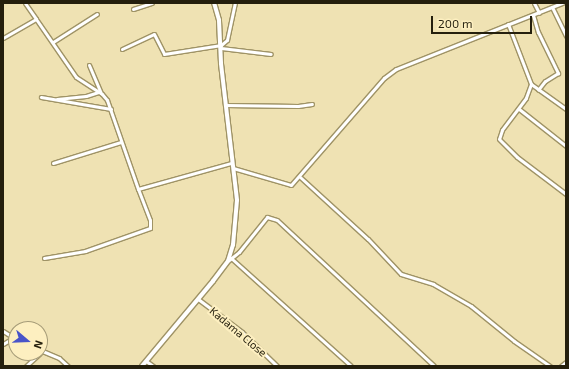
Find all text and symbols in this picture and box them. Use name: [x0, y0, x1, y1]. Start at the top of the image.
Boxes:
scale bar: [433, 8, 534, 34]
text: 200 m: [438, 16, 472, 30]
street label: Kadama Close: [207, 304, 269, 360]
north arrow: [8, 321, 48, 361]
text: N: [31, 339, 46, 351]

